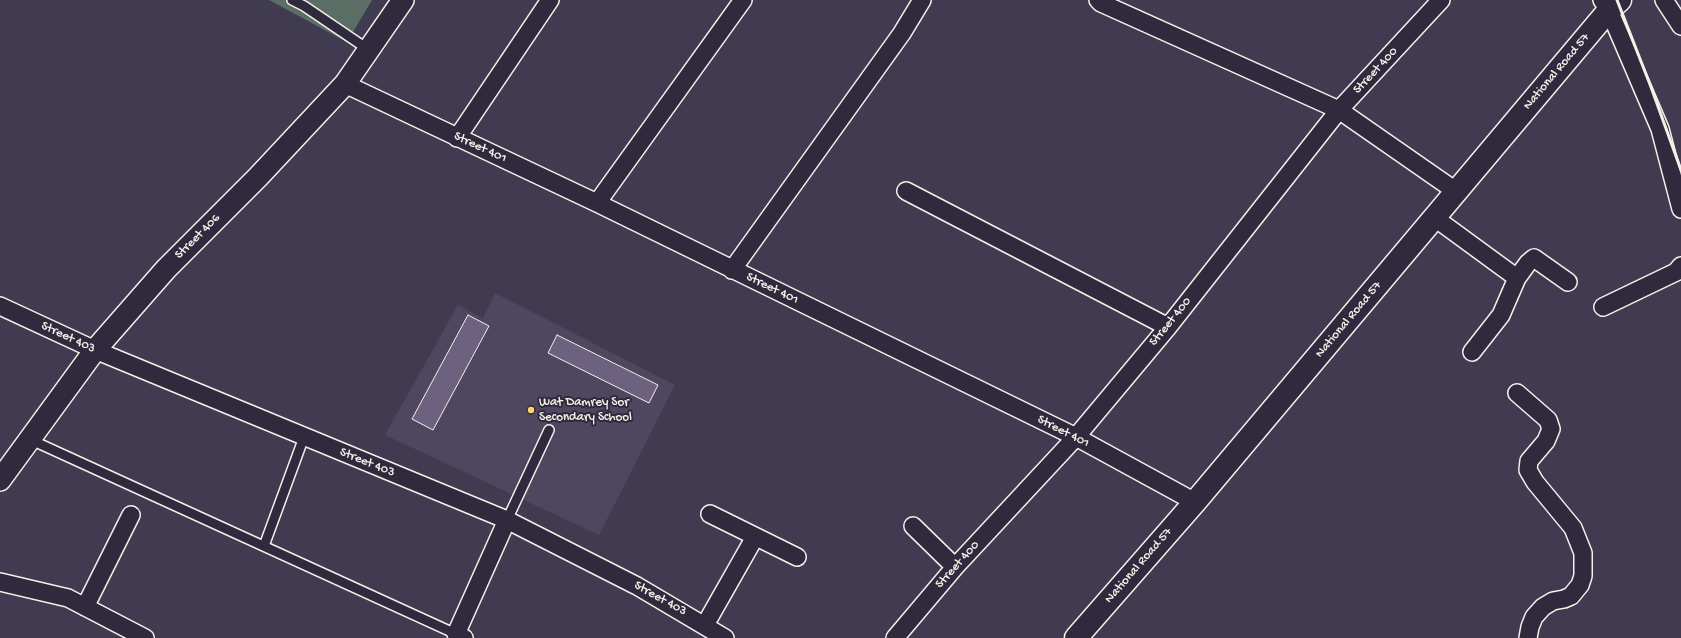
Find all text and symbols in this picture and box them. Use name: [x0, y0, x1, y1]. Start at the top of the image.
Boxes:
street label: National Road 57: [1520, 31, 1594, 113]
street label: Street 400: [1350, 44, 1402, 98]
street label: Street 401: [451, 129, 509, 167]
street label: Street 406: [172, 211, 224, 263]
street label: Street 401: [743, 270, 801, 308]
street label: National Road 57: [1312, 279, 1386, 361]
street label: Street 400: [1146, 294, 1196, 350]
street label: Street 403: [38, 319, 98, 357]
place label: Wat Damrey Sor Secondary School: [539, 395, 632, 426]
marker: Wat Damrey Sor Secondary School: [526, 405, 536, 415]
street label: Street 401: [1034, 412, 1092, 452]
street label: Street 403: [337, 445, 397, 481]
street label: National Road 57: [1102, 525, 1176, 607]
street label: Street 400: [933, 538, 983, 592]
street label: Street 403: [631, 578, 689, 620]

